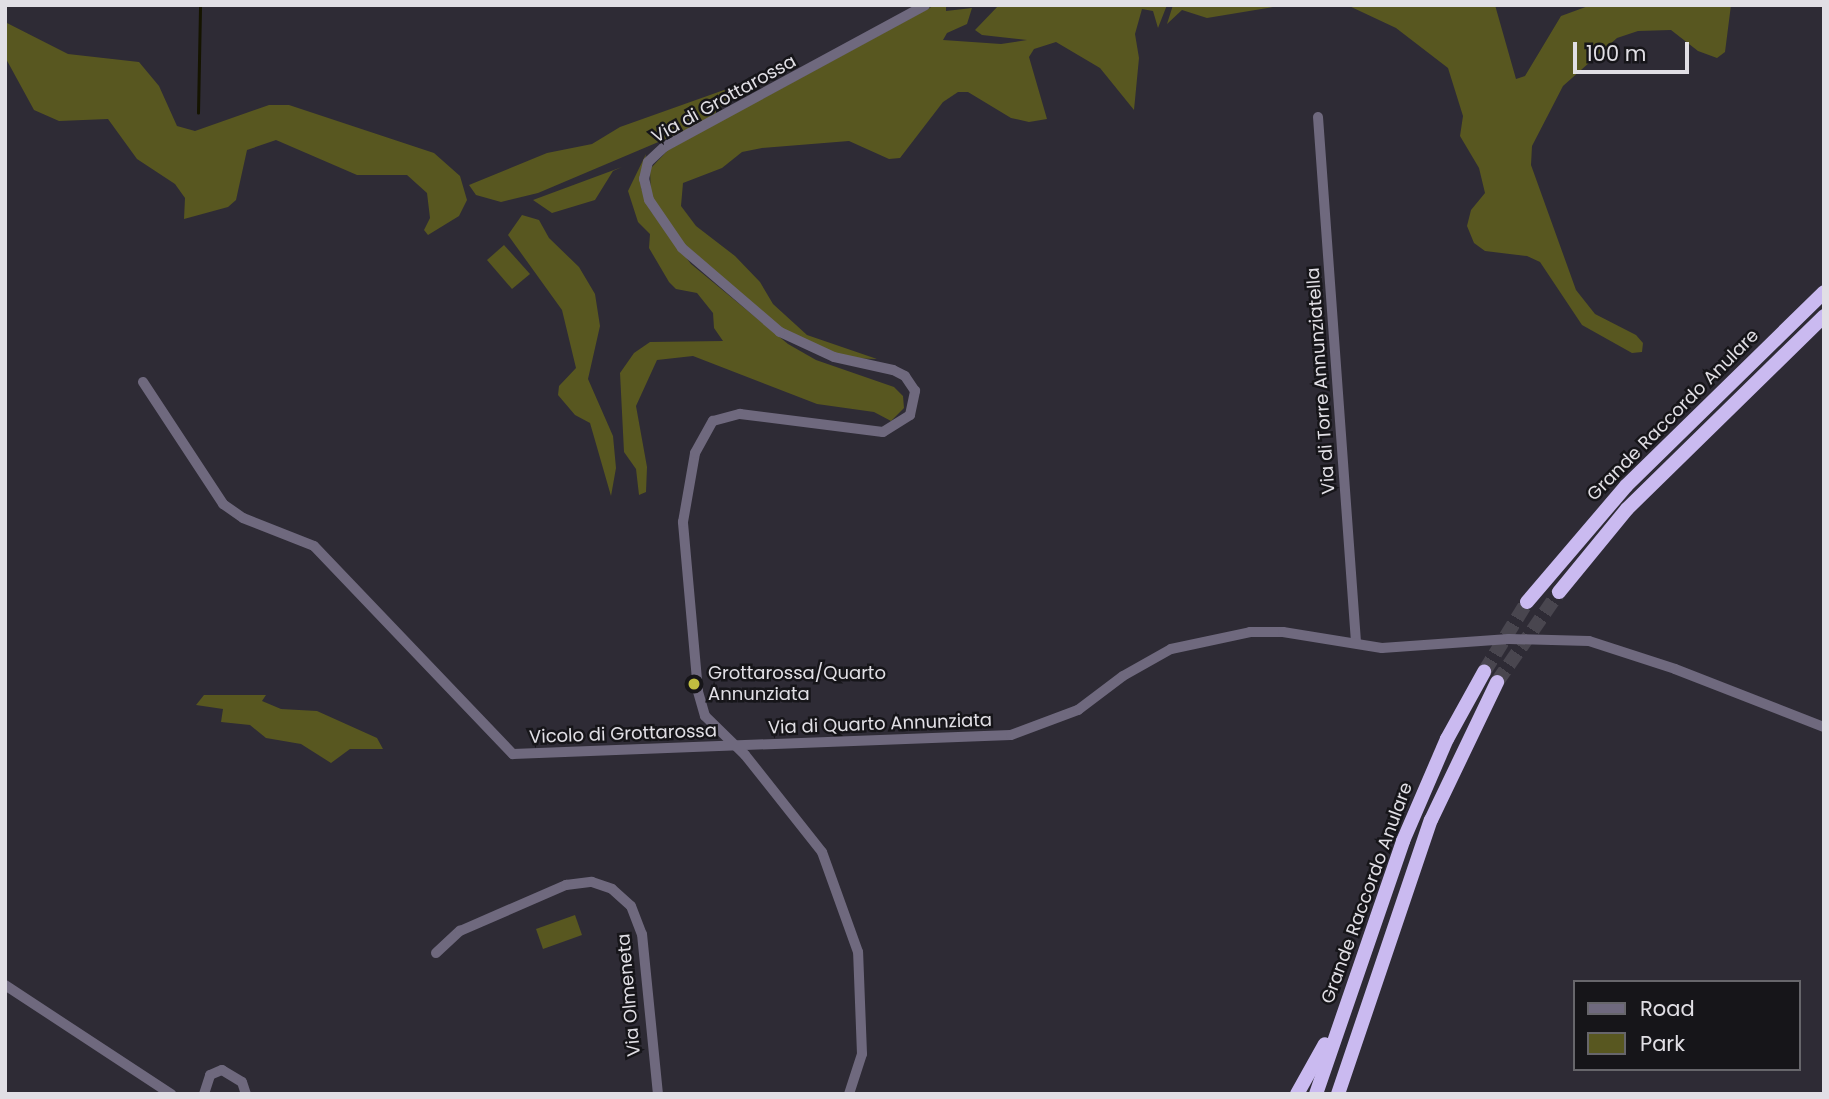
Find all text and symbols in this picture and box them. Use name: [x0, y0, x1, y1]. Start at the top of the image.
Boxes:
scale bar: [1577, 28, 1692, 72]
text: 100 m: [1586, 39, 1646, 68]
street label: Via di Grottarossa: [648, 50, 800, 148]
street label: Via di Torre Annunziatella: [1302, 267, 1340, 495]
street label: Grande Raccordo Anulare: [1583, 325, 1763, 505]
place label: Grottarossa/Quarto Annunziata: [708, 663, 886, 706]
marker: Grottarossa/Quarto Annunziata: [686, 676, 702, 692]
street label: Via di Quarto Annunziata: [768, 709, 992, 739]
street label: Vicolo di Grottarossa: [529, 720, 717, 748]
street label: Grande Raccordo Anulare: [1317, 779, 1417, 1007]
street label: Via Olmeneta: [613, 933, 645, 1057]
legend: [1574, 980, 1801, 1071]
text: Road: [1640, 994, 1695, 1023]
text: Park: [1640, 1029, 1685, 1058]

